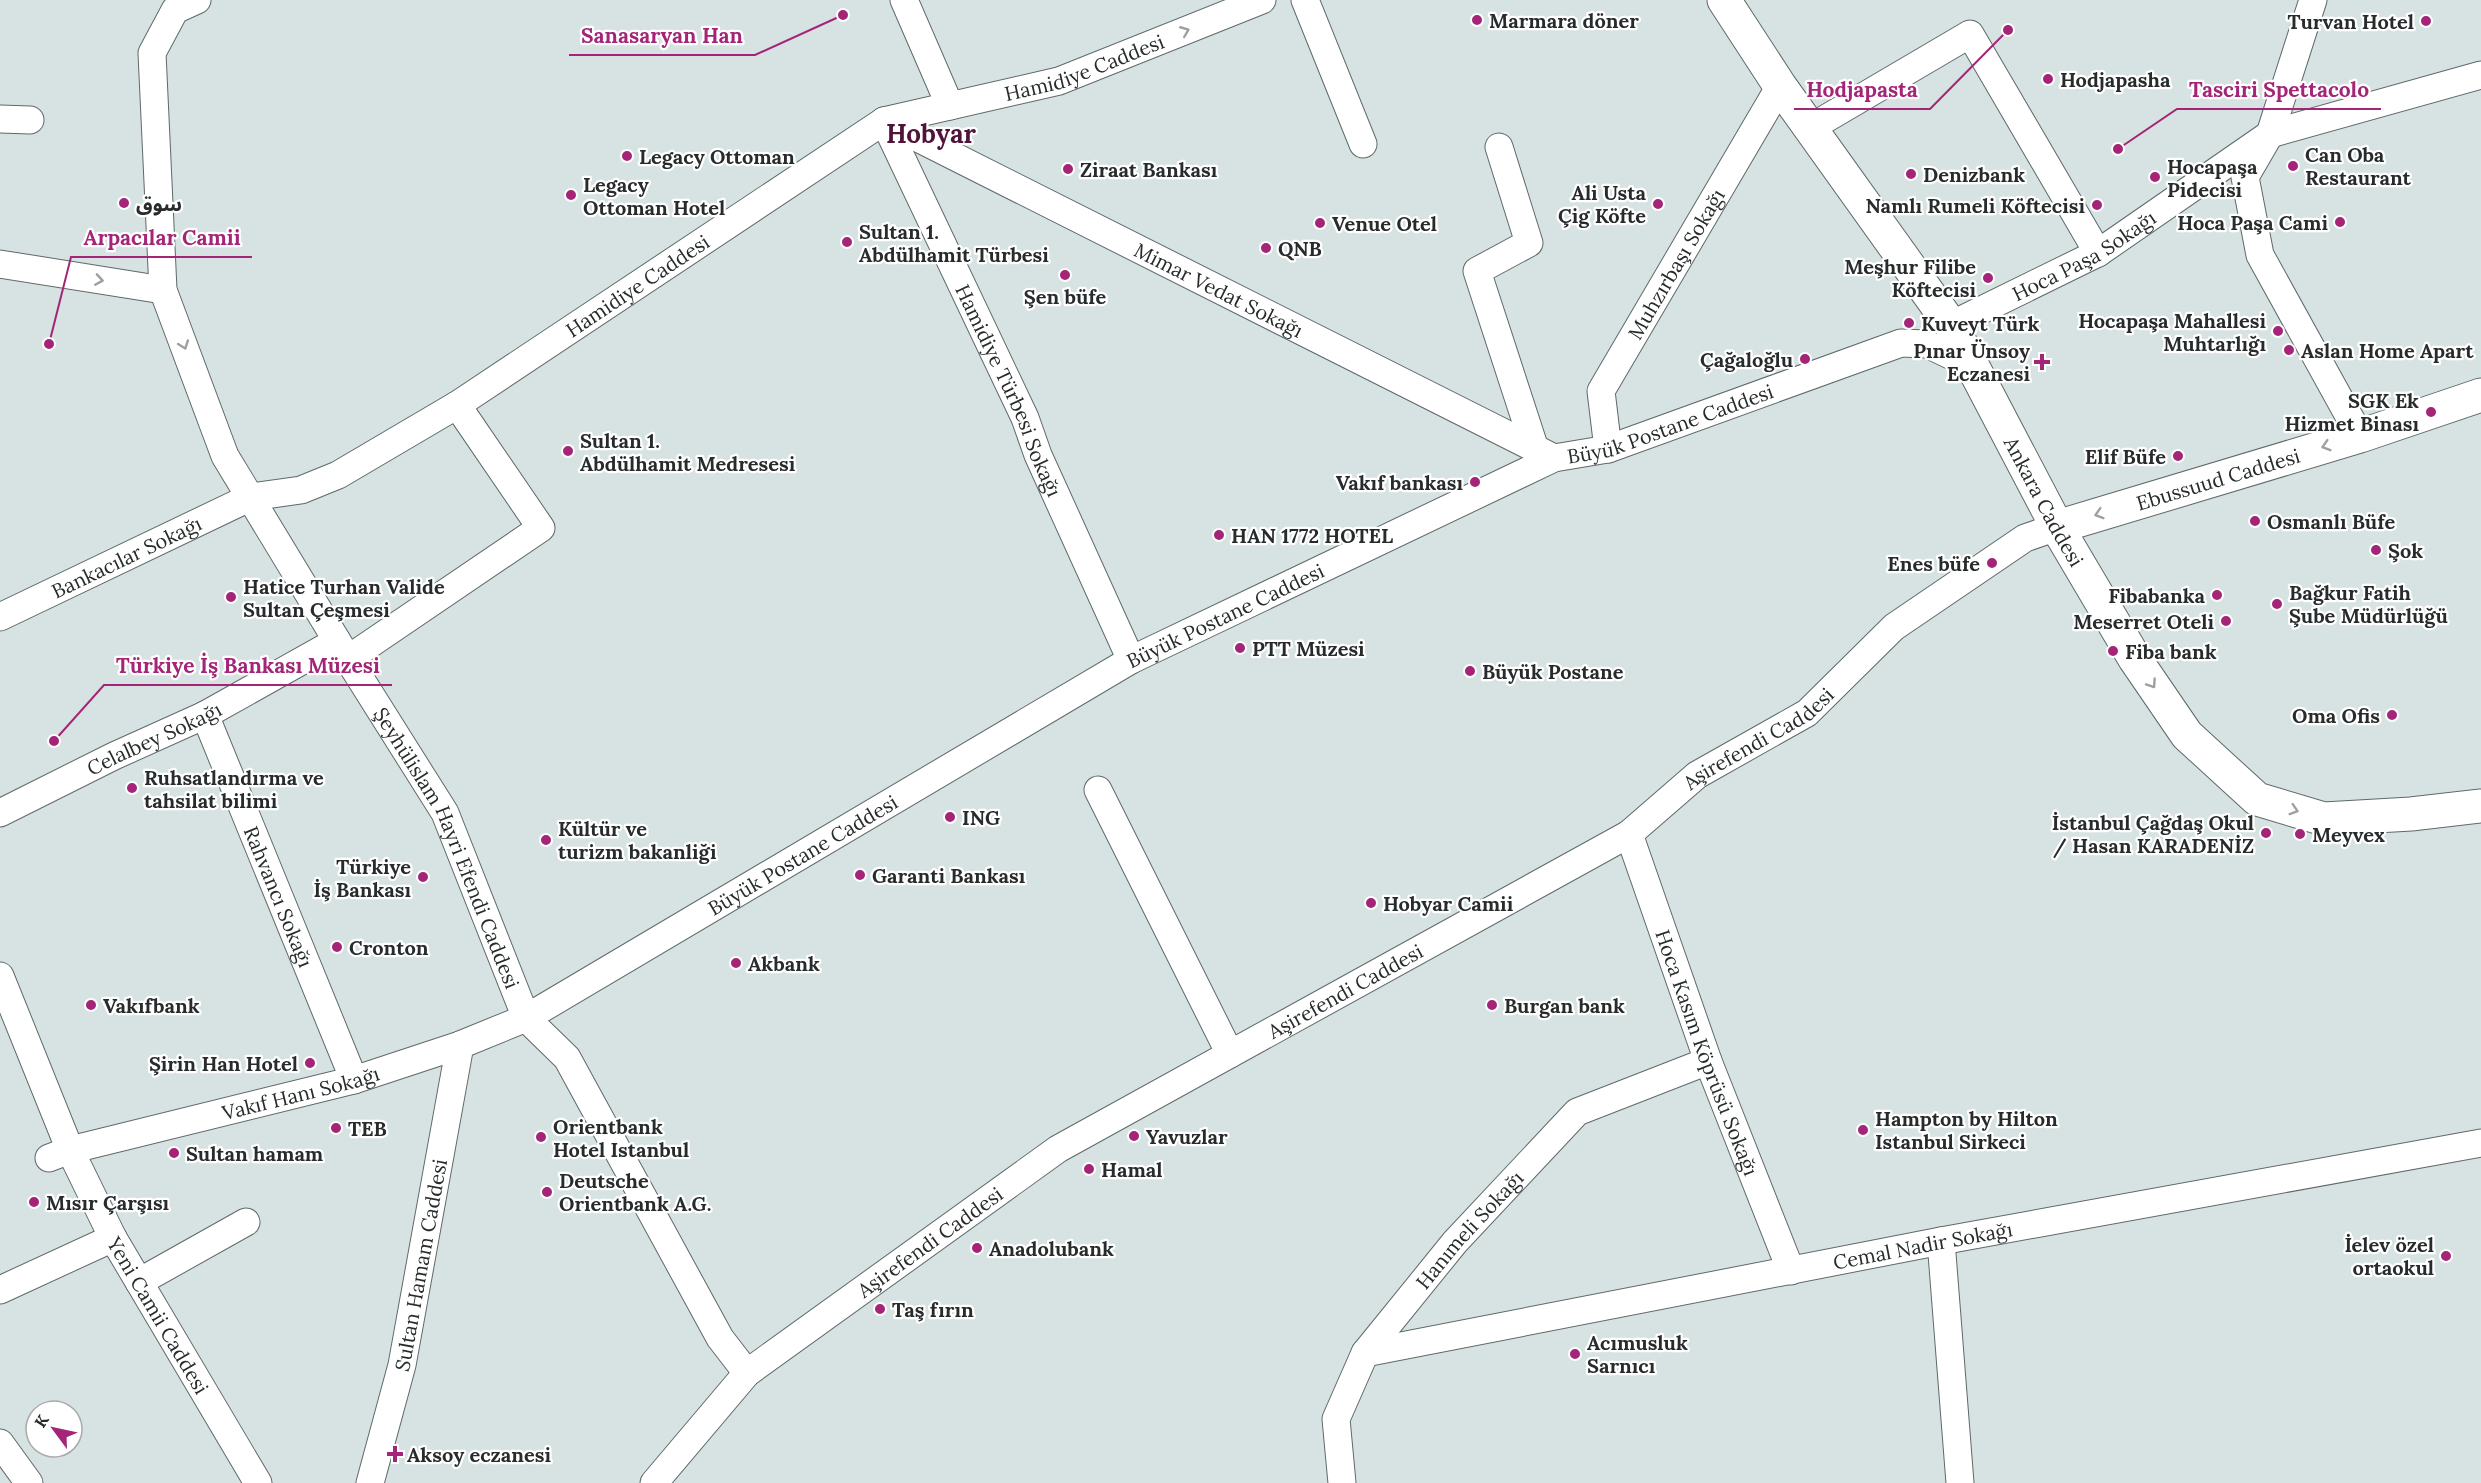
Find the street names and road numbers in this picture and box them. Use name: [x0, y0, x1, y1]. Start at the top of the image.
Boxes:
street label: Hamidiye Caddesi: [1002, 28, 1167, 106]
street label: Muhzırbaşı Sokağı: [1622, 184, 1730, 343]
street label: Hoca Paşa Sokağı: [2008, 205, 2160, 306]
street label: Hamidiye Caddesi: [561, 228, 714, 342]
street label: Mimar Vedat Sokağı: [1130, 237, 1308, 342]
street label: Hamidiye Türbesi Sokağı: [951, 280, 1068, 500]
street label: Büyük Postane Caddesi: [1565, 378, 1776, 468]
street label: Ankara Caddesi: [1999, 431, 2090, 571]
street label: Ebussuud Caddesi: [2133, 442, 2303, 515]
street label: Bankacılar Sokağı: [47, 510, 205, 603]
street label: Büyük Postane Caddesi: [1122, 557, 1328, 673]
street label: Aşirefendi Caddesi: [1677, 682, 1838, 795]
street label: Celalbey Sokağı: [82, 696, 226, 780]
street label: Şeyhülislam Hayri Efendi Caddesi: [369, 702, 526, 992]
street label: Büyük Postane Caddesi: [703, 789, 902, 920]
street label: Rahvancı Sokağı: [239, 822, 319, 971]
street label: Hoca Kasım Köprüsü Sokağı: [1651, 926, 1764, 1179]
street label: Aşirefendi Caddesi: [1262, 938, 1427, 1044]
street label: Vakıf Hanı Sokağı: [218, 1060, 382, 1125]
street label: Sultan Hamam Caddesi: [388, 1157, 452, 1374]
street label: Hanımeli Sokağı: [1410, 1165, 1528, 1294]
street label: Aşirefendi Caddesi: [851, 1181, 1007, 1303]
street label: Cemal Nadir Sokağı: [1831, 1216, 2014, 1274]
street label: Yeni Camii Caddesi: [102, 1231, 215, 1398]

